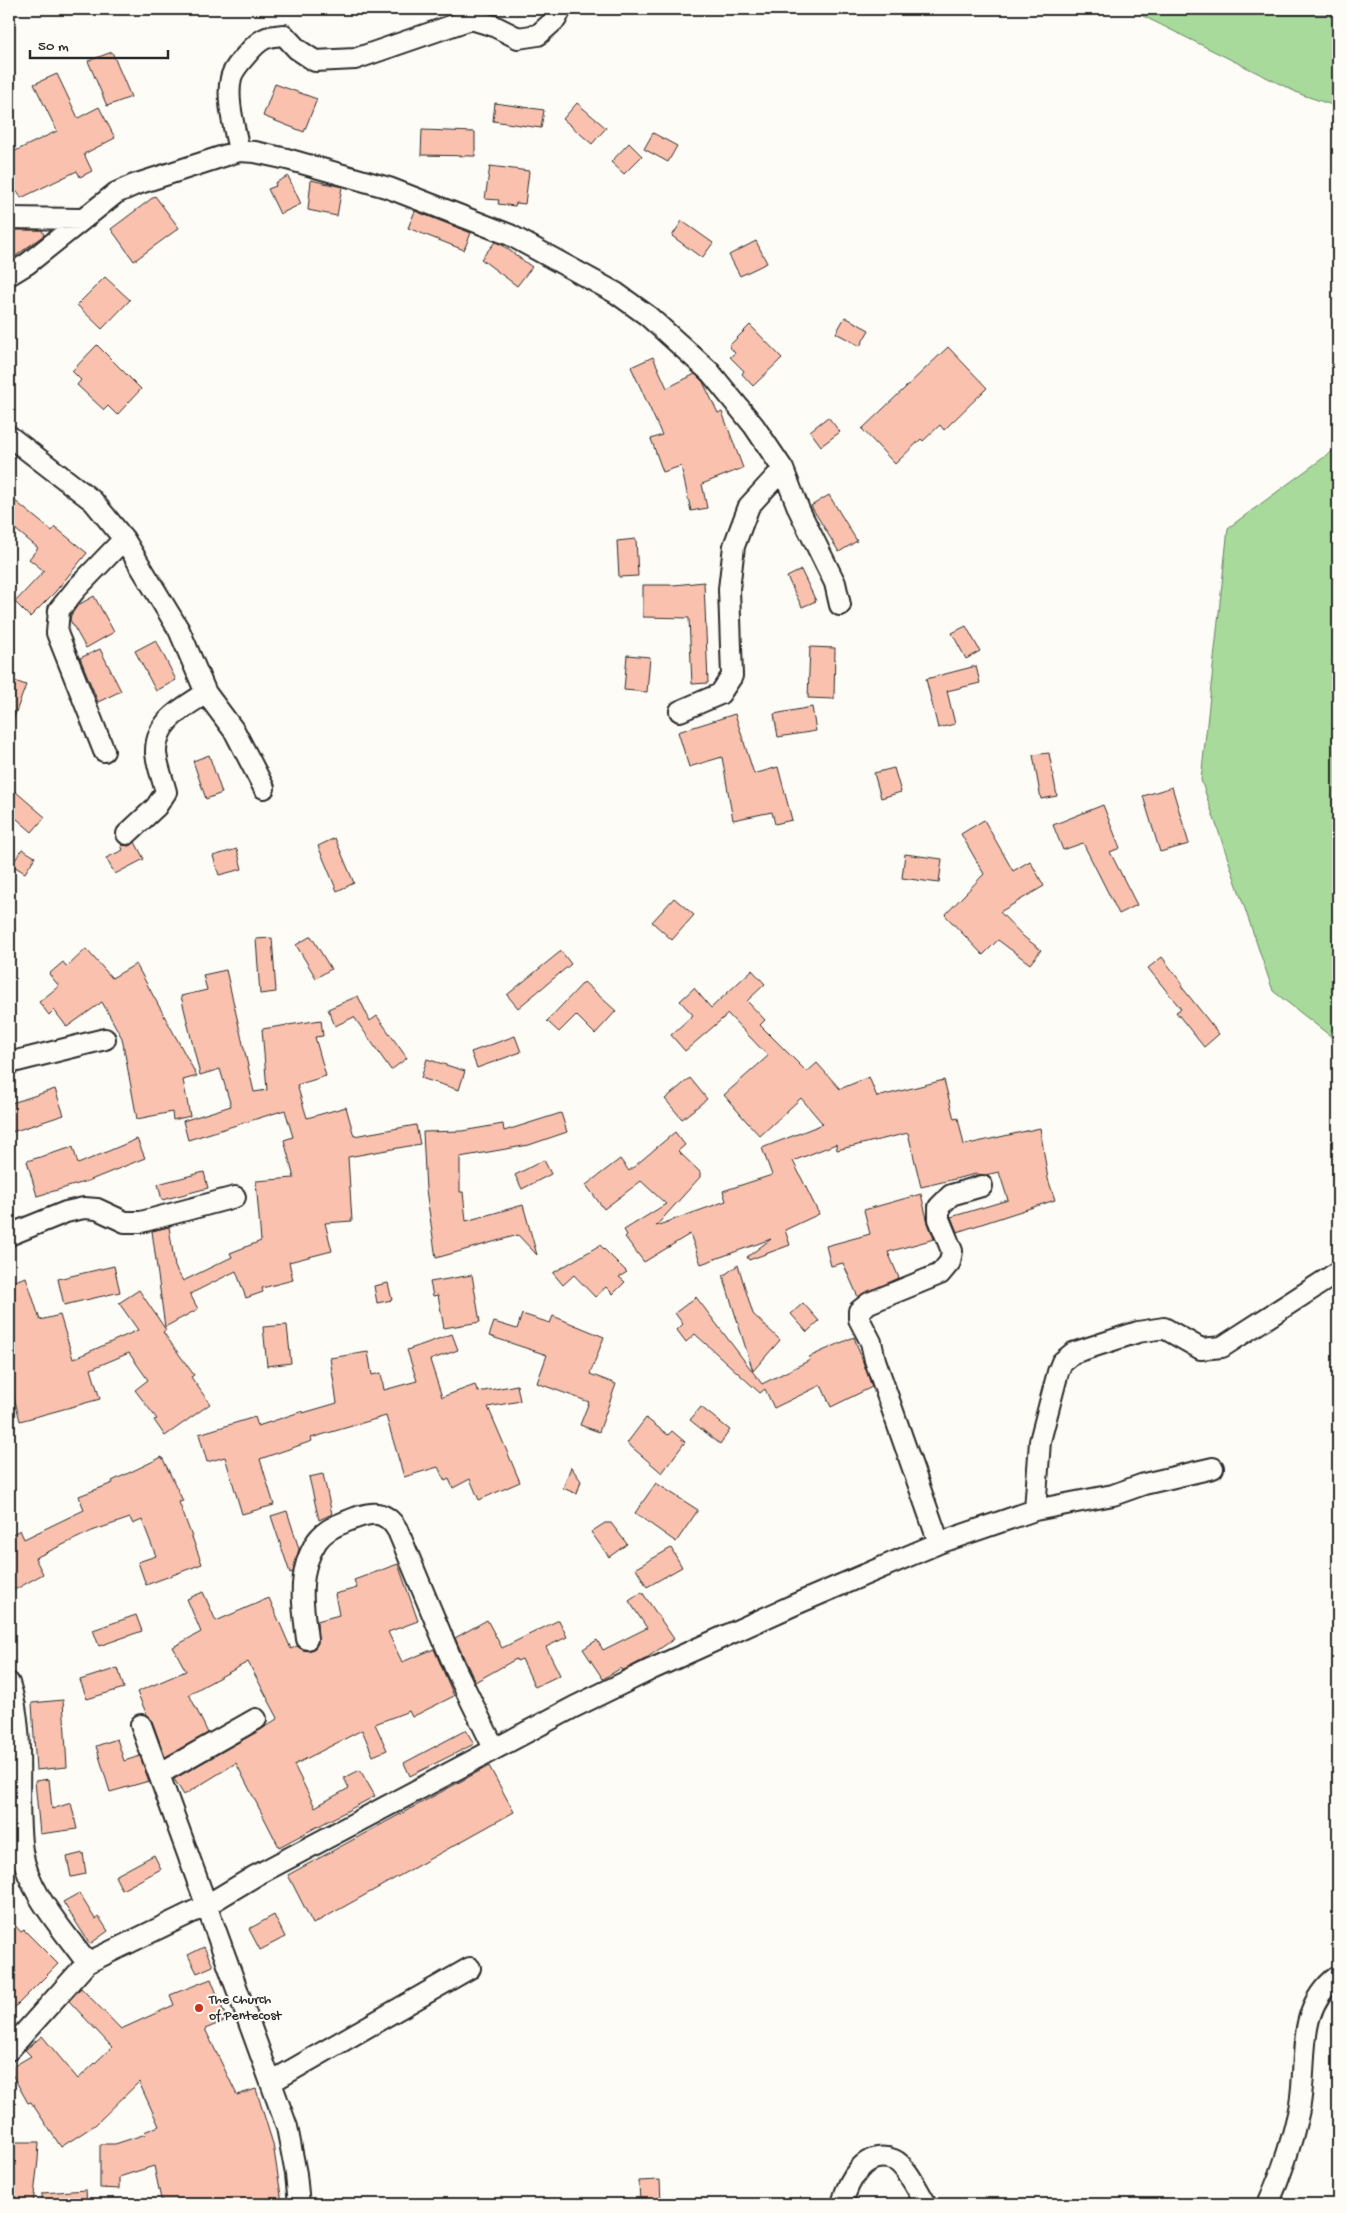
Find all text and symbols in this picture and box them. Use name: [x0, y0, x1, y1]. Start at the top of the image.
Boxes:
scale bar: [30, 28, 168, 60]
text: 50 m: [38, 38, 69, 56]
place label: The Church of Pentecost: [208, 1992, 283, 2025]
marker: The Church of Pentecost: [193, 2002, 205, 2014]

